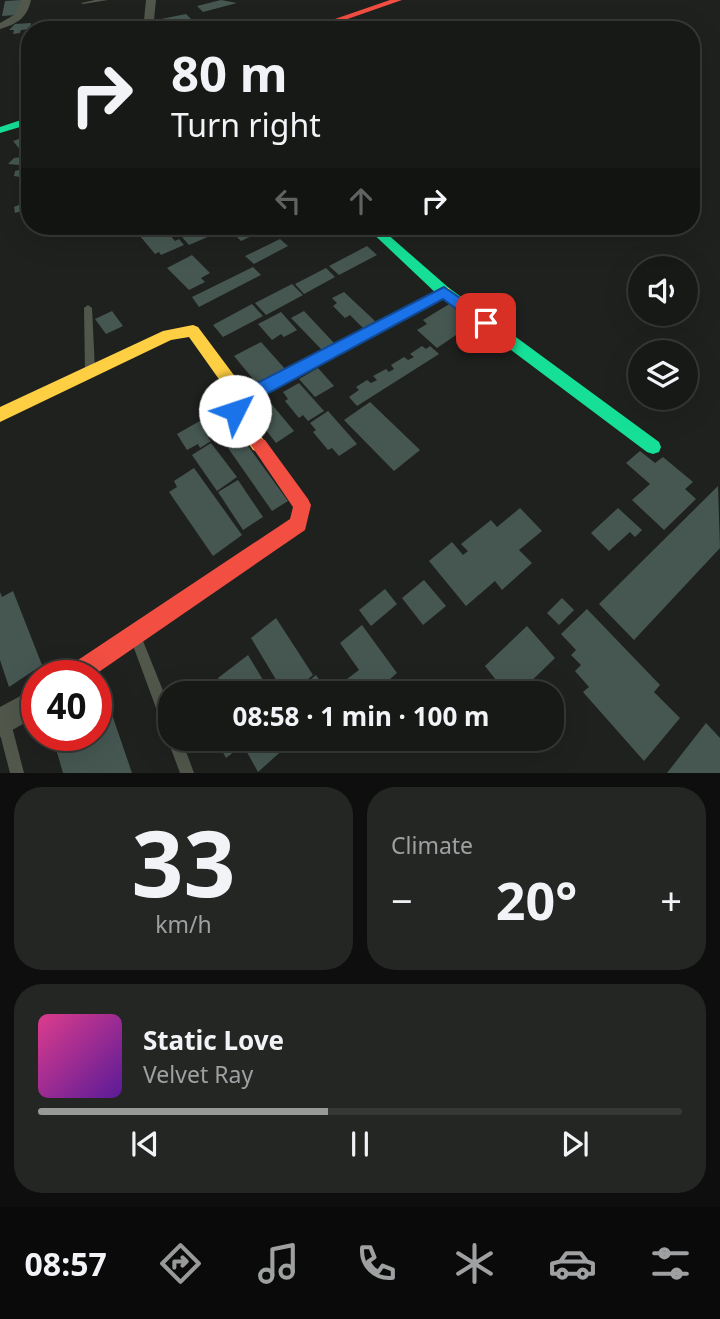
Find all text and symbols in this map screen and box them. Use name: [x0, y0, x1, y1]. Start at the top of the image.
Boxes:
text: 80 m: [171, 40, 288, 106]
icon: right: [56, 49, 147, 140]
text: Turn right: [171, 103, 321, 146]
icon: left: [269, 182, 307, 220]
icon: ahead: [342, 182, 380, 220]
icon: right: [415, 182, 453, 220]
map controls: [628, 256, 698, 410]
button: sound: [628, 256, 698, 326]
pin: [456, 293, 516, 353]
icon: arrive: [467, 304, 505, 342]
button: layers: [628, 340, 698, 410]
position arrow: [198, 374, 272, 448]
speed limit sign: 40: [21, 660, 112, 751]
text: 08:58 · 1 min · 100 m: [233, 698, 489, 734]
text: 33: [131, 800, 236, 924]
text: Climate: [391, 829, 473, 861]
text: 20°: [496, 864, 577, 935]
text: −: [391, 874, 413, 926]
text: +: [660, 874, 682, 926]
text: km/h: [155, 908, 212, 940]
text: Static Love: [143, 1022, 284, 1058]
text: Velvet Ray: [143, 1058, 253, 1090]
icon: previous: [126, 1125, 164, 1163]
icon: pause: [341, 1125, 379, 1163]
icon: next: [556, 1125, 594, 1163]
icon: directions: [156, 1239, 205, 1288]
icon: music: [254, 1239, 303, 1288]
icon: phone: [352, 1239, 401, 1288]
icon: climate: [450, 1239, 499, 1288]
icon: car: [548, 1239, 597, 1288]
icon: filters: [646, 1239, 695, 1288]
text: 08:57: [25, 1242, 107, 1285]

